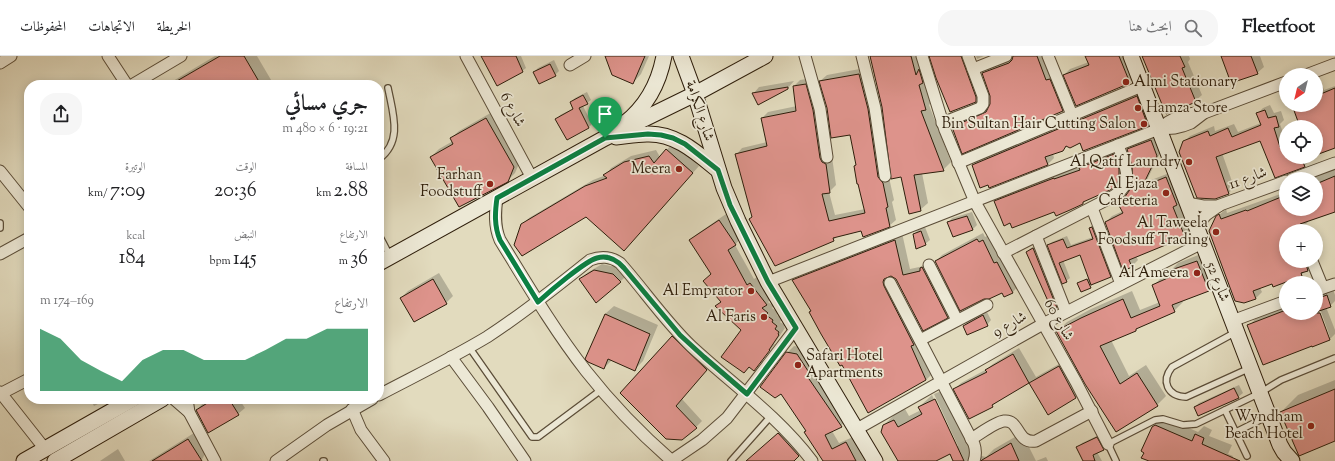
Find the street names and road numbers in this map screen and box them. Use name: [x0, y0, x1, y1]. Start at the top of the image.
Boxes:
street label: شارع الكرامة: [678, 78, 719, 144]
street label: شارع 6: [493, 89, 530, 132]
street label: شارع 11: [1226, 162, 1270, 197]
street label: شارع 52: [1198, 258, 1234, 305]
street label: شارع 60: [1037, 295, 1078, 345]
street label: شارع 9: [989, 307, 1032, 344]

